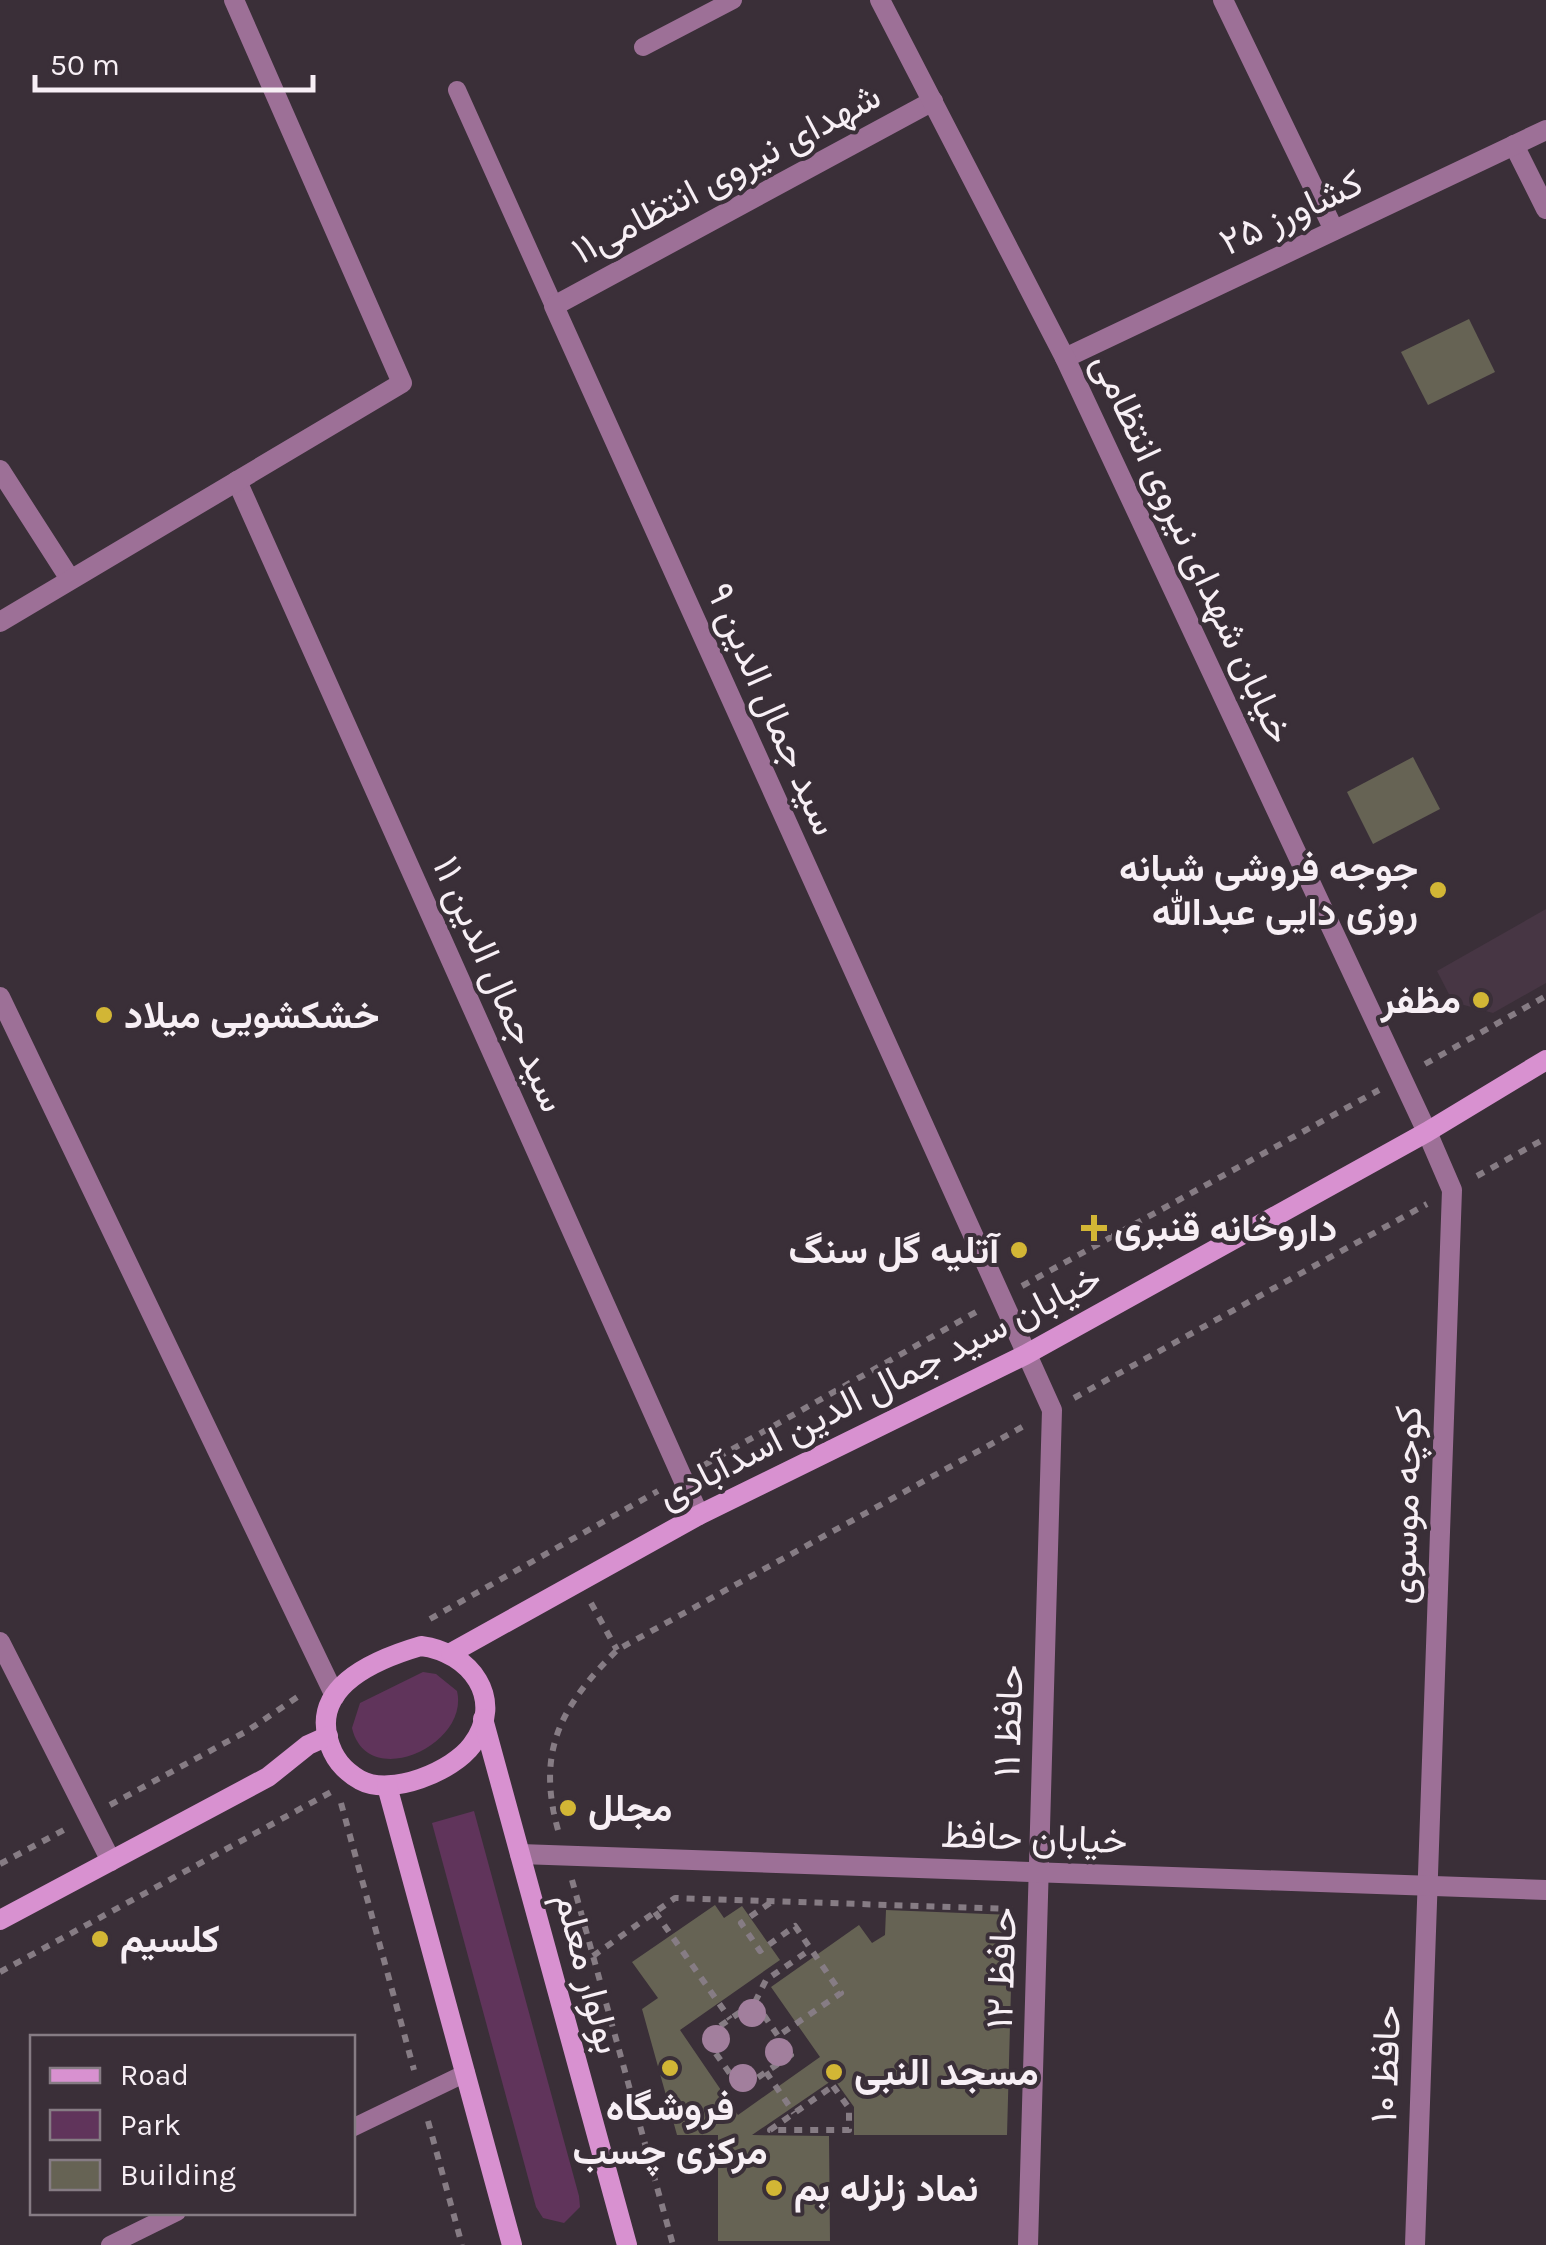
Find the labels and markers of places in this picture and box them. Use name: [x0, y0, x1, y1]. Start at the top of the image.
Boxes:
place label: جوجه فروشی شبانه روزی دایی عبدالله: [1119, 846, 1418, 936]
marker: جوجه فروشی شبانه روزی دایی عبدالله: [1427, 879, 1449, 901]
place label: مظفر: [1380, 978, 1461, 1024]
marker: مظفر: [1470, 989, 1492, 1011]
place label: خشکشویی میلاد: [124, 993, 379, 1039]
marker: خشکشویی میلاد: [93, 1004, 115, 1026]
place label: داروخانه قنبری: [1114, 1206, 1337, 1252]
marker: داروخانه قنبری: [1083, 1217, 1105, 1239]
place label: آتلیه گل سنگ: [789, 1228, 1001, 1273]
marker: آتلیه گل سنگ: [1008, 1239, 1030, 1261]
place label: مجلل: [588, 1786, 672, 1831]
marker: مجلل: [557, 1797, 579, 1819]
place label: کلسیم: [120, 1917, 220, 1964]
marker: کلسیم: [89, 1928, 111, 1950]
place label: مسجد النبی: [854, 2050, 1039, 2095]
marker: فروشگاه مرکزی چسب: [659, 2057, 681, 2079]
marker: مسجد النبی: [823, 2061, 845, 2083]
place label: فروشگاه مرکزی چسب: [572, 2085, 768, 2177]
place label: نماد زلزله بم: [794, 2166, 978, 2213]
marker: نماد زلزله بم: [763, 2177, 785, 2199]

